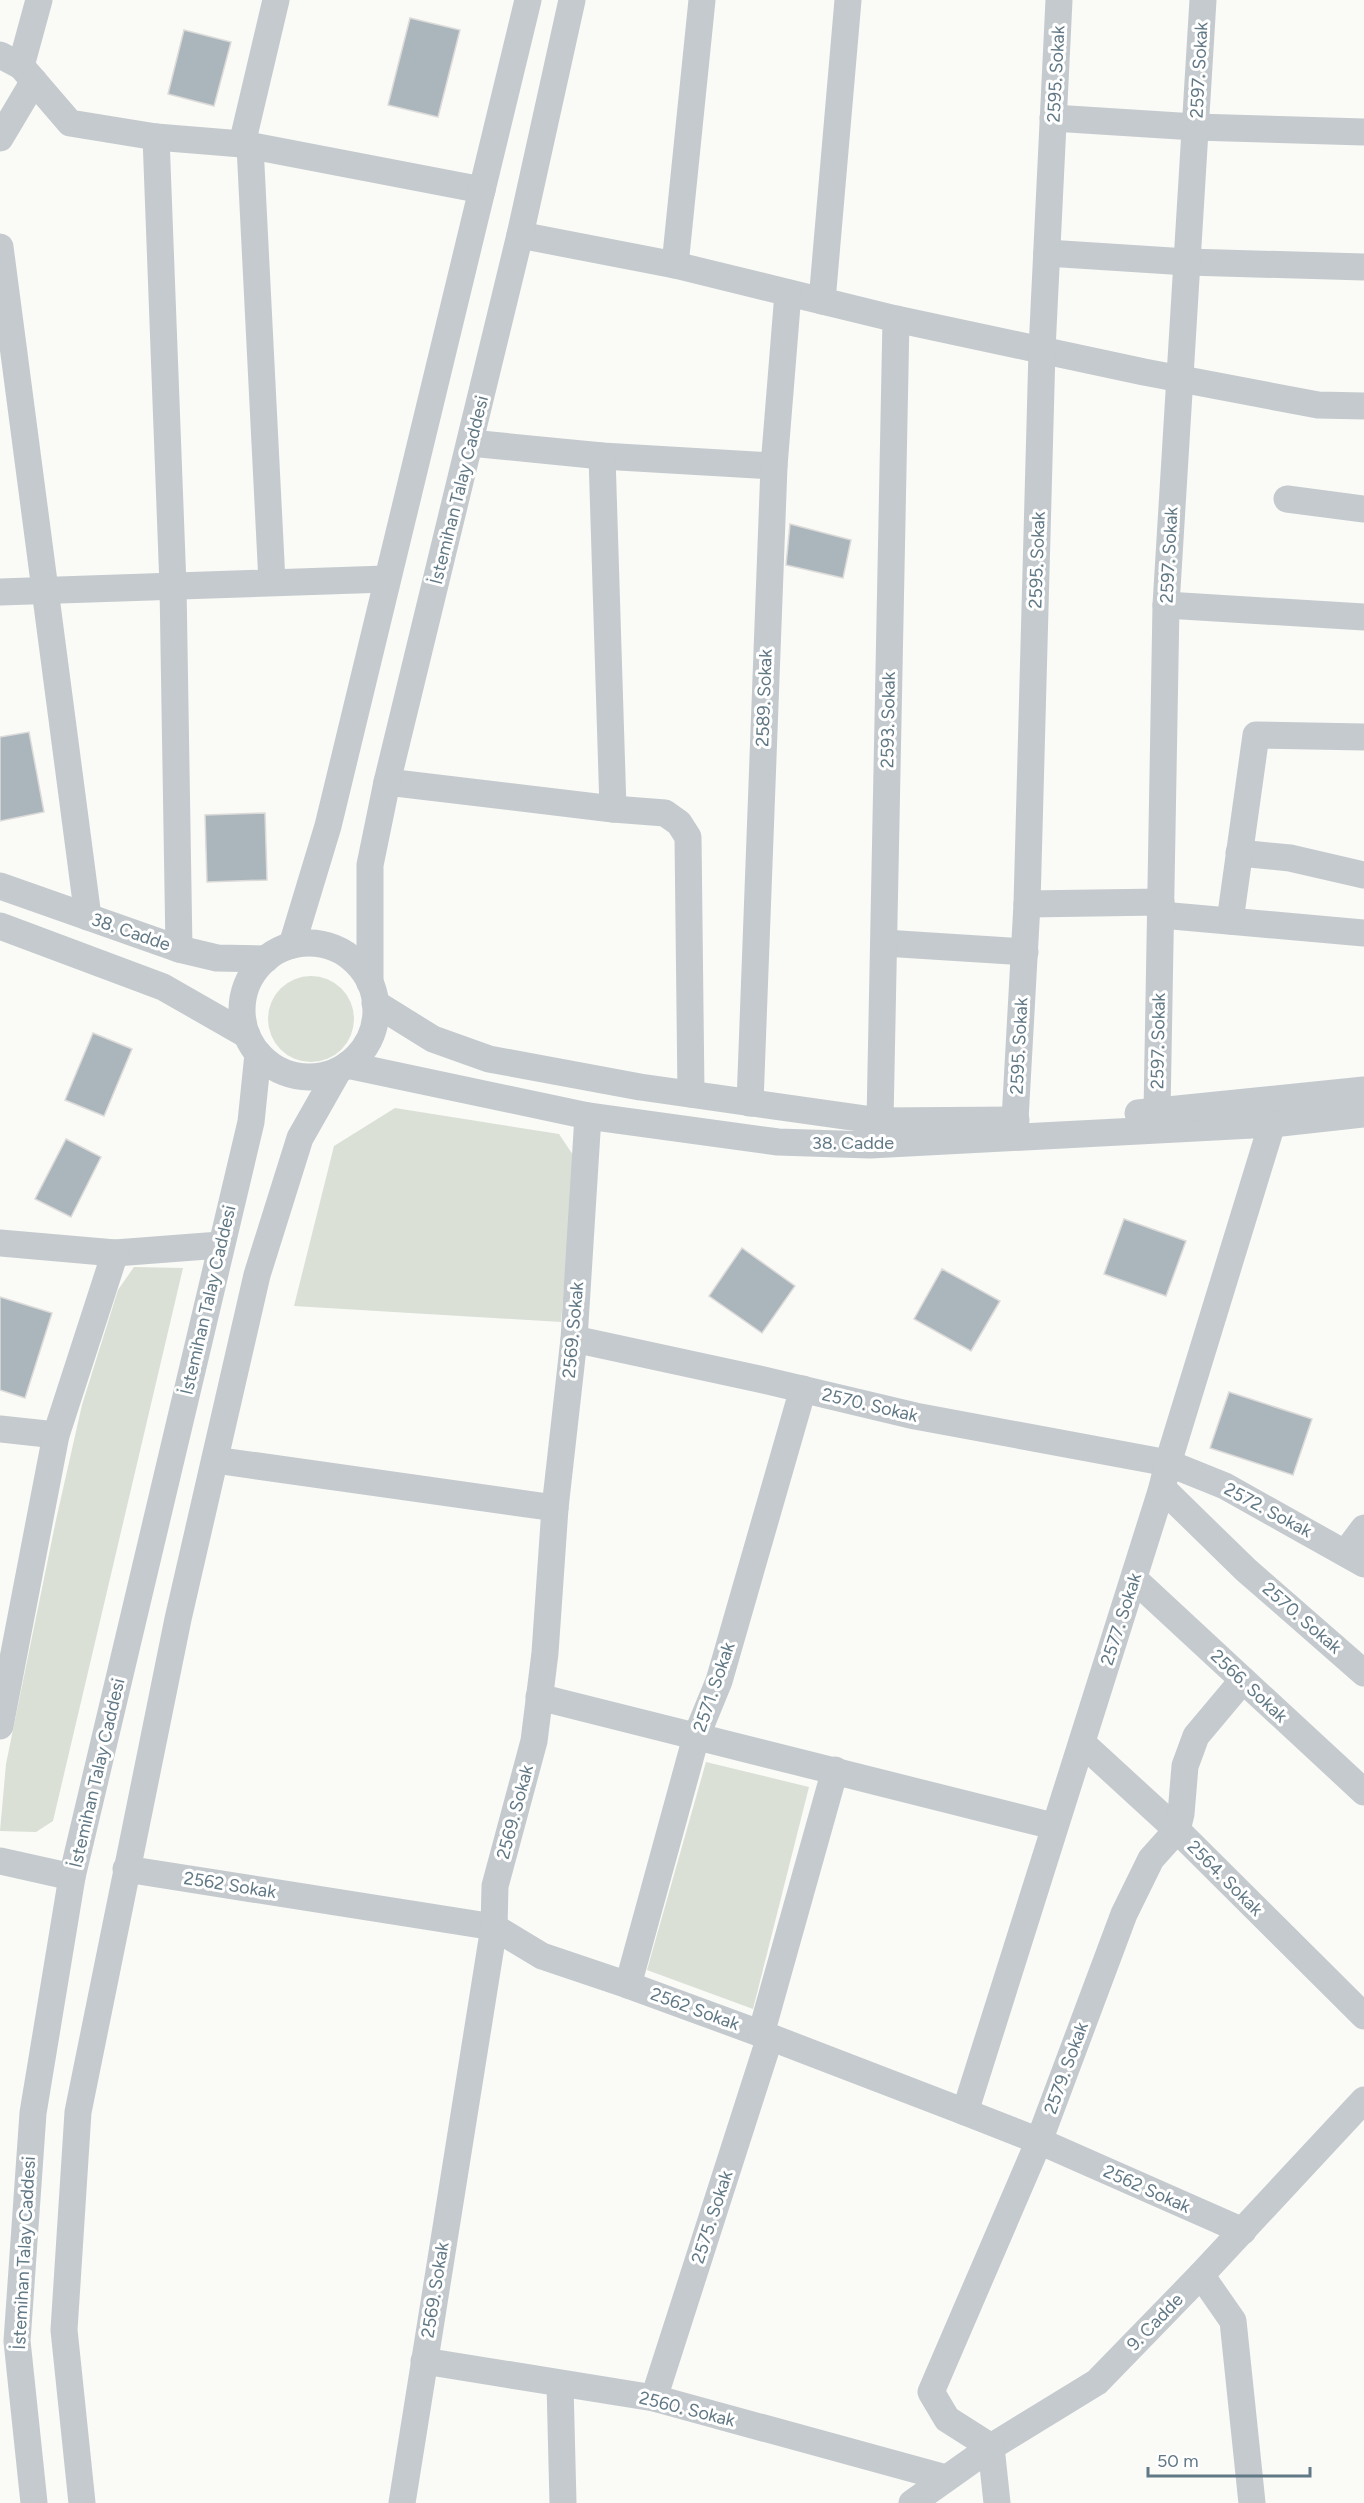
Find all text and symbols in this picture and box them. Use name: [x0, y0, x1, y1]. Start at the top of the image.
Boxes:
street label: 2597. Sokak: [1185, 21, 1213, 119]
street label: 2595. Sokak: [1042, 25, 1070, 123]
street label: İstemihan Talay Caddesi: [425, 393, 493, 587]
street label: 2597. Sokak: [1155, 506, 1183, 604]
street label: 2595. Sokak: [1024, 511, 1050, 609]
street label: 2589. Sokak: [751, 648, 777, 747]
street label: 2593. Sokak: [876, 671, 900, 768]
street label: 38. Cadde: [89, 908, 174, 956]
street label: 2597. Sokak: [1146, 992, 1170, 1089]
street label: 2595. Sokak: [1005, 997, 1033, 1095]
street label: 38. Cadde: [812, 1132, 894, 1154]
street label: İstemihan Talay Caddesi: [176, 1203, 240, 1397]
street label: 2569. Sokak: [558, 1281, 588, 1379]
street label: 2570. Sokak: [820, 1383, 920, 1427]
street label: 2572. Sokak: [1220, 1478, 1316, 1542]
street label: 2577. Sokak: [1096, 1570, 1146, 1668]
street label: 2570. Sokak: [1258, 1578, 1346, 1659]
street label: 2571. Sokak: [688, 1639, 740, 1735]
street label: 2566. Sokak: [1206, 1645, 1292, 1727]
street label: İstemihan Talay Caddesi: [65, 1676, 129, 1870]
street label: 2569. Sokak: [492, 1762, 538, 1862]
street label: 2564. Sokak: [1183, 1836, 1268, 1921]
street label: 2562 Sokak: [182, 1867, 278, 1903]
street label: 2562 Sokak: [648, 1983, 743, 2035]
street label: 2579. Sokak: [1039, 2019, 1093, 2117]
street label: İstemihan Talay Caddesi: [8, 2156, 40, 2350]
street label: 2562 Sokak: [1100, 2160, 1194, 2218]
street label: 2575. Sokak: [687, 2167, 737, 2266]
street label: 2569. Sokak: [417, 2240, 453, 2340]
street label: 9. Cadde: [1122, 2289, 1188, 2355]
street label: 2560. Sokak: [637, 2386, 738, 2432]
scale bar: [1148, 2440, 1310, 2478]
text: 50 m: [1157, 2450, 1199, 2472]

